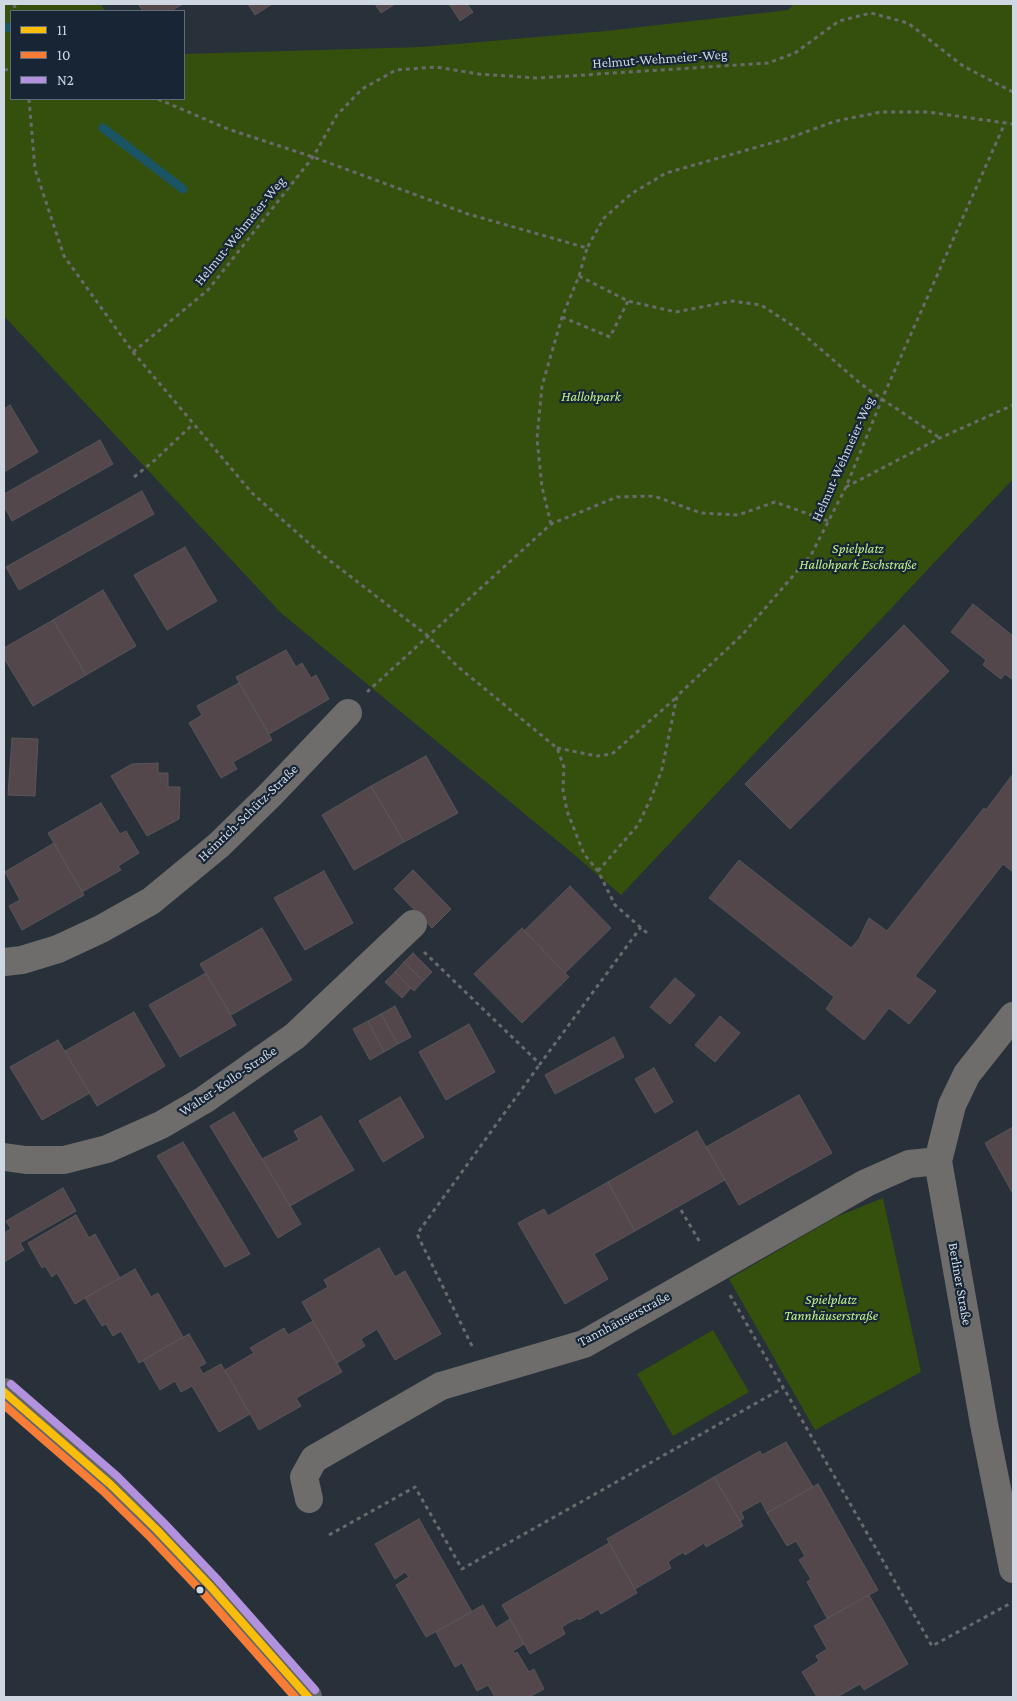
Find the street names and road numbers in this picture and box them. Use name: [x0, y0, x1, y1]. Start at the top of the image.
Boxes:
street label: Helmut-Wehmeier-Weg: [592, 46, 728, 72]
street label: Helmut-Wehmeier-Weg: [191, 173, 289, 289]
street label: Helmut-Wehmeier-Weg: [808, 394, 878, 524]
street label: Heinrich-Schütz-Straße: [194, 761, 302, 865]
street label: Walter-Kollo-Straße: [176, 1042, 280, 1120]
street label: Berliner Straße: [944, 1241, 976, 1327]
street label: Tannhäuserstraße: [575, 1288, 673, 1350]

